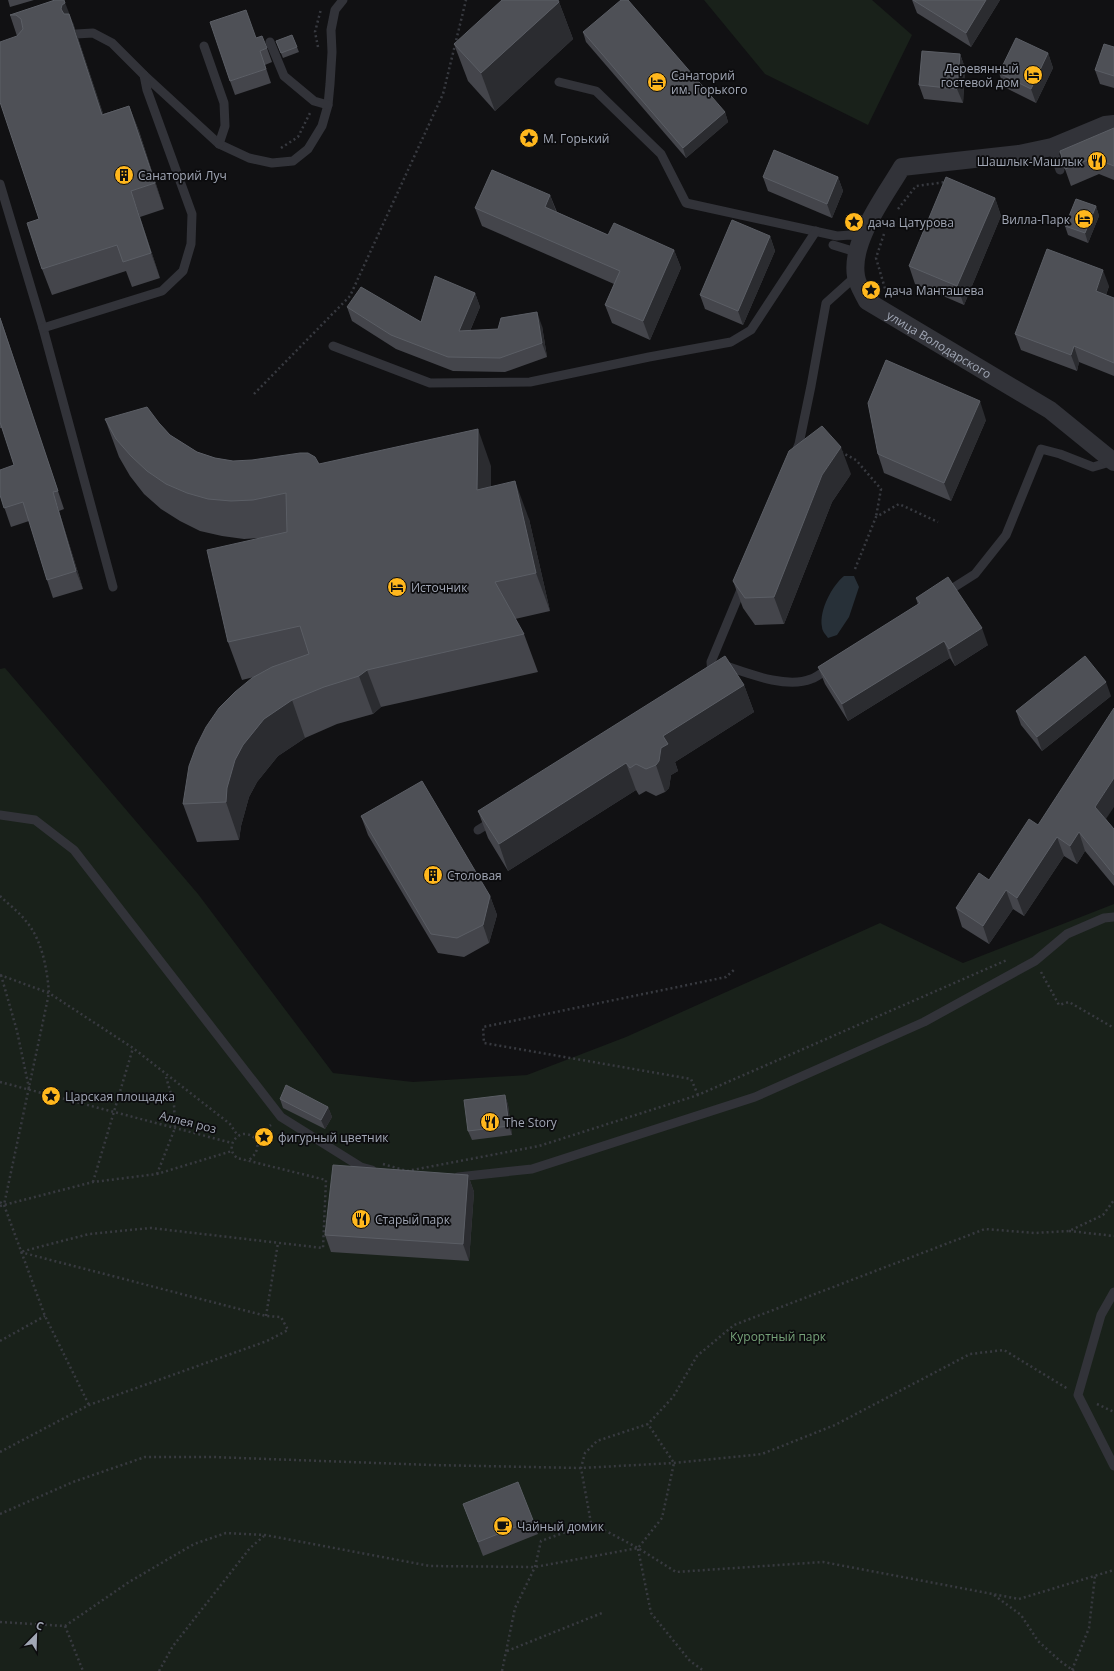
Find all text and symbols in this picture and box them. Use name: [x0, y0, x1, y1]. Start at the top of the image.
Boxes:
place label: Деревянный гостевой дом: [941, 60, 1019, 91]
hotel icon: Деревянный гостевой дом: [1022, 64, 1044, 86]
place label: Санаторий им. Горького: [671, 67, 747, 98]
hotel icon: Санаторий им. Горького: [646, 71, 668, 93]
place icon: М. Горький: [518, 127, 540, 149]
place label: М. Горький: [543, 130, 609, 147]
restaurant icon: Шашлык-Машлык: [1086, 150, 1108, 172]
place label: Шашлык-Машлык: [977, 153, 1084, 170]
building icon: Cанаторий Луч: [113, 164, 135, 186]
place label: Cанаторий Луч: [138, 167, 227, 184]
hotel icon: Вилла-Парк: [1073, 208, 1095, 230]
place icon: дача Цатурова: [843, 211, 865, 233]
place label: Вилла-Парк: [1001, 211, 1071, 228]
place label: дача Цатурова: [868, 214, 954, 231]
place icon: дача Манташева: [860, 279, 882, 301]
place label: дача Манташева: [885, 282, 984, 299]
street label: улица Володарского: [884, 306, 995, 382]
hotel icon: Источник: [386, 576, 408, 598]
place label: Источник: [411, 579, 468, 596]
building icon: Столовая: [422, 864, 444, 886]
place label: Столовая: [447, 867, 502, 884]
place icon: Царская площадка: [40, 1085, 62, 1107]
place label: Царская площадка: [65, 1088, 175, 1105]
street label: Аллея роз: [158, 1107, 218, 1137]
restaurant icon: The Story: [479, 1111, 501, 1133]
place label: The Story: [504, 1114, 558, 1131]
place icon: фигурный цветник: [253, 1126, 275, 1148]
place label: фигурный цветник: [278, 1129, 389, 1146]
restaurant icon: Старый парк: [350, 1208, 372, 1230]
place label: Старый парк: [375, 1211, 451, 1228]
park label: Курортный парк: [730, 1328, 827, 1345]
cafe icon: Чайный домик: [492, 1515, 514, 1537]
place label: Чайный домик: [517, 1518, 605, 1535]
north arrow: [16, 1615, 56, 1655]
text: С: [34, 1617, 46, 1634]

